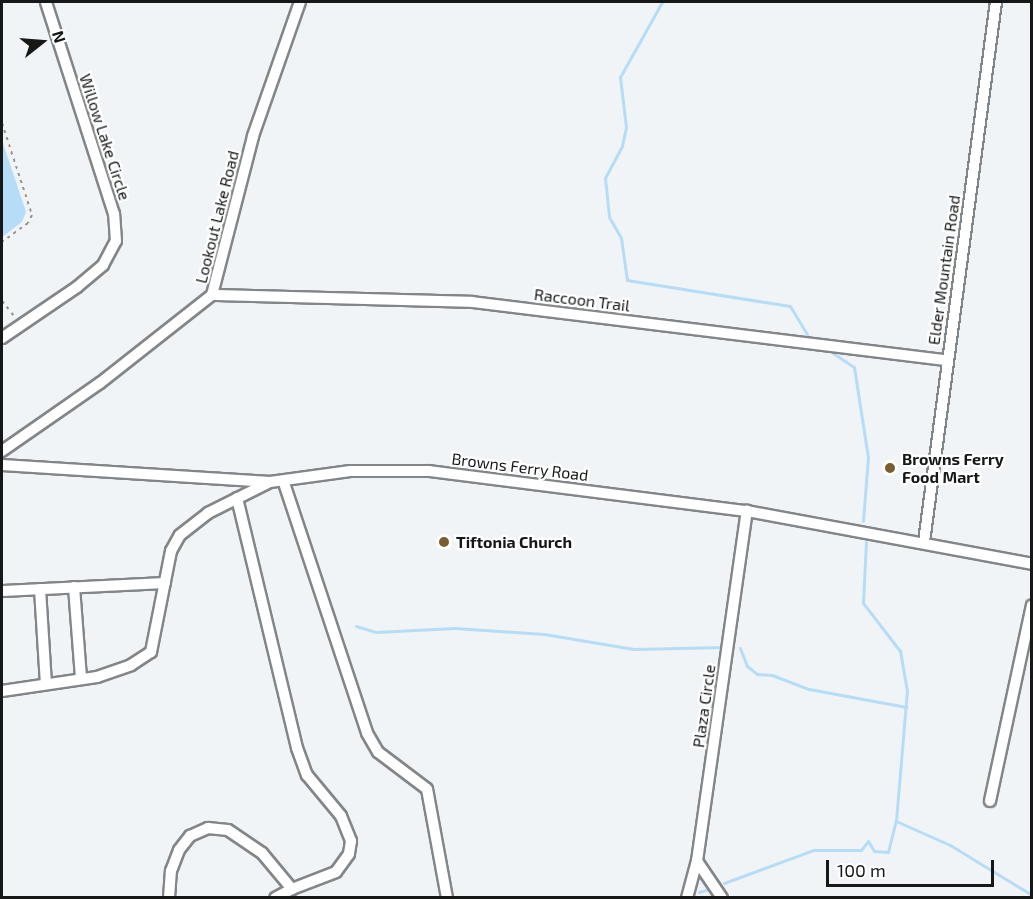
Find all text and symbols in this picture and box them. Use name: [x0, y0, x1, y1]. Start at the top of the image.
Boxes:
north arrow: [12, 12, 72, 72]
text: N: [49, 28, 70, 45]
street label: Willow Lake Circle: [75, 71, 135, 203]
street label: Lookout Lake Road: [191, 149, 243, 285]
street label: Elder Mountain Road: [924, 194, 964, 346]
street label: Raccoon Trail: [533, 285, 631, 315]
street label: Browns Ferry Road: [450, 449, 590, 485]
place label: Browns Ferry Food Mart: [902, 449, 1004, 487]
marker: Browns Ferry Food Mart: [883, 461, 897, 475]
place label: Tiftonia Church: [456, 532, 572, 552]
marker: Tiftonia Church: [437, 535, 451, 549]
street label: Plaza Circle: [689, 663, 719, 749]
scale bar: [829, 848, 997, 886]
text: 100 m: [837, 859, 886, 881]

